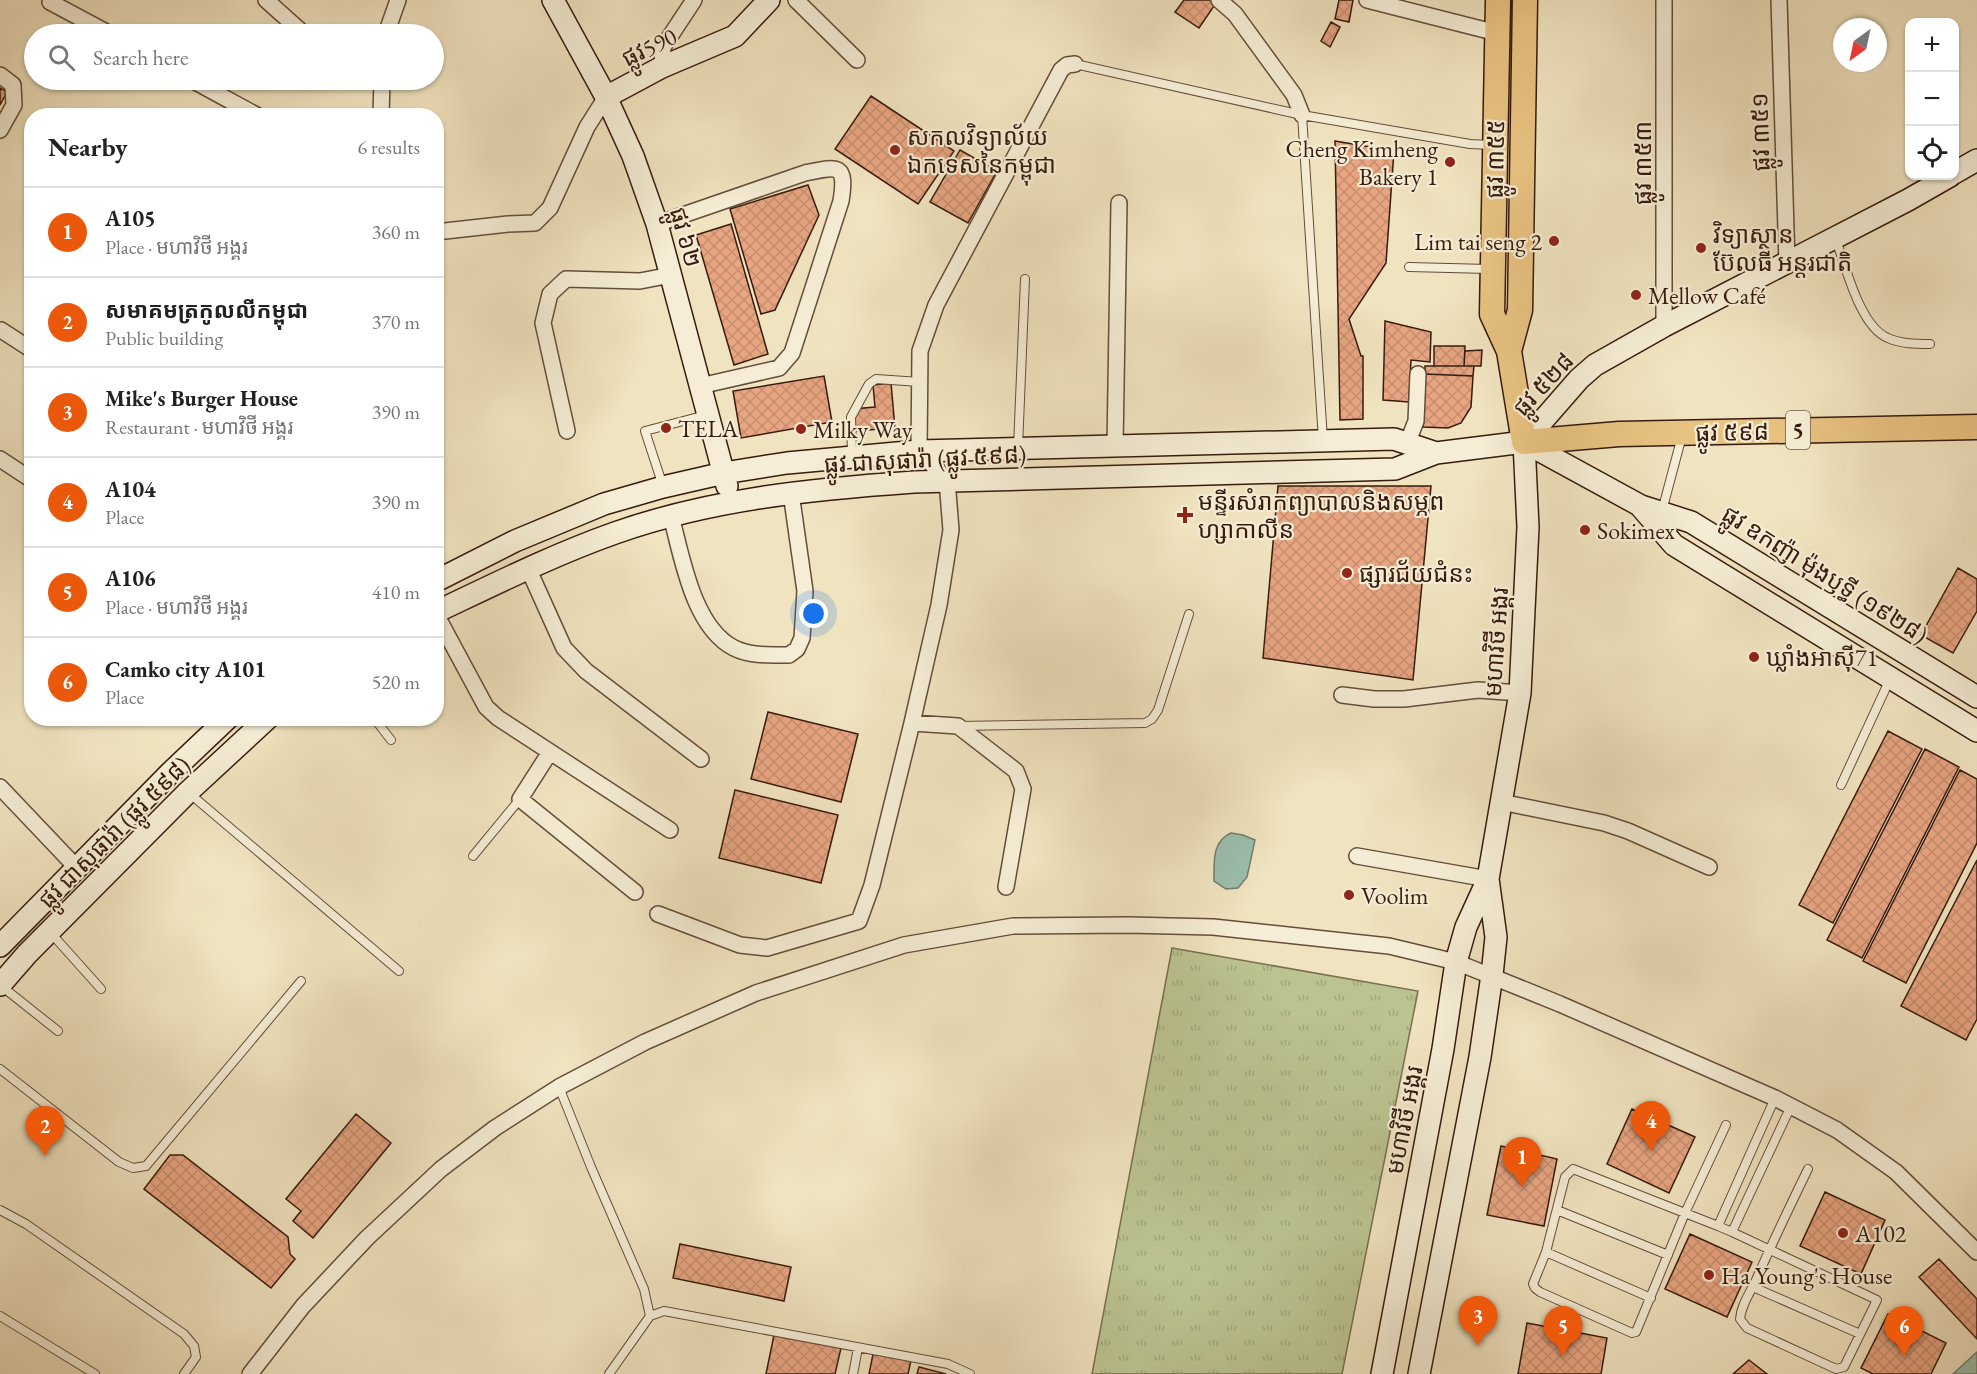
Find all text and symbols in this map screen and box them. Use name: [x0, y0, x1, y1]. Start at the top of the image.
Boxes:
north arrow: [1833, 18, 1887, 72]
map controls: [1905, 18, 1959, 180]
button: +: [1905, 18, 1959, 72]
street label: ផ្លូវ590: [616, 20, 685, 80]
search box: [24, 24, 444, 90]
icon: search: [45, 41, 78, 74]
text: Search here: [93, 43, 188, 72]
button: −: [1905, 72, 1959, 126]
street label: ផ្លូវ ៣៥១: [1743, 92, 1784, 172]
street label: ផ្លូវ ៣៥៥: [1479, 119, 1518, 199]
place label: សកលវិទ្យាល័យ ឯកទេសនៃកម្ពុជា: [907, 121, 1056, 186]
street label: ផ្លូវ ៣៥៣: [1627, 121, 1665, 205]
button: locate: [1905, 126, 1959, 180]
text: Nearby: [48, 130, 128, 164]
place label: Cheng Kimheng Bakery 1: [1286, 133, 1439, 192]
text: 6 results: [357, 134, 420, 160]
marker: សកលវិទ្យាល័យ ឯកទេសនៃកម្ពុជា: [888, 143, 902, 157]
marker: Cheng Kimheng Bakery 1: [1443, 155, 1457, 169]
street label: ផ្លូវ ៦២: [656, 203, 709, 273]
text: A105: [105, 204, 156, 233]
text: 1: [62, 219, 73, 245]
text: 360 m: [372, 219, 420, 245]
place label: វិទ្យាស្ថាន ប៊ែលធី អន្ដរជាតិ: [1712, 219, 1852, 278]
place label: Lim tai seng 2: [1414, 226, 1542, 257]
text: Place · មហាវិថី អង្គរ: [105, 234, 248, 260]
marker: Lim tai seng 2: [1547, 234, 1561, 248]
marker: វិទ្យាស្ថាន ប៊ែលធី អន្ដរជាតិ: [1694, 241, 1708, 255]
place label: Mellow Café: [1648, 280, 1766, 311]
marker: Mellow Café: [1629, 288, 1643, 302]
text: សមាគមត្រកូលលីកម្ពុជា: [105, 296, 308, 325]
text: 2: [62, 309, 73, 335]
text: 370 m: [372, 309, 420, 335]
text: Public building: [105, 325, 223, 351]
street label: ផ្លូវ ៥២៨: [1506, 345, 1586, 427]
text: Mike's Burger House: [105, 384, 298, 413]
text: 3: [62, 399, 73, 425]
text: 390 m: [372, 399, 420, 425]
road number: 5: [1786, 411, 1810, 449]
place label: TELA: [678, 413, 739, 444]
text: Restaurant · មហាវិថី អង្គរ: [105, 414, 293, 440]
place label: Milky Way: [813, 414, 913, 445]
street label: ផ្លូវ ៥៩៨: [1695, 416, 1769, 455]
marker: TELA: [659, 421, 673, 435]
marker: Milky Way: [794, 422, 808, 436]
street label: ផ្លូវ ជាសុផារ៉ា (ផ្លូវ ៥៩៨): [823, 438, 1027, 487]
text: A104: [105, 475, 156, 504]
place label: មន្ទីរសំរាកព្យាបាលនិងសម្ភព ហ្សាកាលីន: [1198, 486, 1445, 545]
text: 4: [62, 489, 73, 515]
text: 390 m: [372, 489, 420, 515]
street label: ផ្លូវ ឧកញ៉ា ម៉ុងឫទ្ធី (១៩២៨): [1713, 498, 1934, 656]
text: Place: [105, 504, 144, 530]
marker: មន្ទីរសំរាកព្យាបាលនិងសម្ភព ហ្សាកាលីន: [1176, 506, 1194, 524]
place label: Sokimex: [1597, 515, 1675, 546]
marker: Sokimex: [1578, 523, 1592, 537]
place label: ផ្សារជ័យជំនះ: [1359, 558, 1473, 589]
text: A106: [105, 564, 156, 593]
marker: ផ្សារជ័យជំនះ: [1340, 566, 1354, 580]
text: 5: [62, 579, 73, 605]
text: 410 m: [372, 579, 420, 605]
street label: មហាវិថី អង្គរ: [1477, 586, 1515, 698]
text: Place · មហាវិថី អង្គរ: [105, 594, 248, 620]
your location: [799, 599, 828, 628]
place label: ឃ្លាំងអាសុី71: [1766, 642, 1878, 673]
marker: ឃ្លាំងអាសុី71: [1747, 650, 1761, 664]
text: Camko city A101: [105, 655, 266, 684]
text: 6: [62, 669, 73, 695]
text: 520 m: [372, 669, 420, 695]
text: Place: [105, 684, 144, 710]
street label: ផ្លូវ ជាសុផារ៉ា (ផ្លូវ ៥៩៨): [31, 749, 202, 920]
place label: Voolim: [1361, 880, 1429, 911]
marker: Voolim: [1342, 888, 1356, 902]
street label: មហាវិថី អង្គរ: [1378, 1063, 1430, 1177]
pin: 4: [1632, 1102, 1670, 1151]
pin: 2: [26, 1106, 64, 1156]
pin: 1: [1502, 1138, 1541, 1187]
place label: A102: [1854, 1218, 1907, 1249]
marker: A102: [1836, 1226, 1850, 1240]
place label: Ha Young's House: [1721, 1260, 1892, 1291]
marker: Ha Young's House: [1702, 1268, 1716, 1282]
pin: 3: [1458, 1296, 1498, 1346]
pin: 5: [1544, 1306, 1582, 1356]
pin: 6: [1884, 1306, 1924, 1356]

